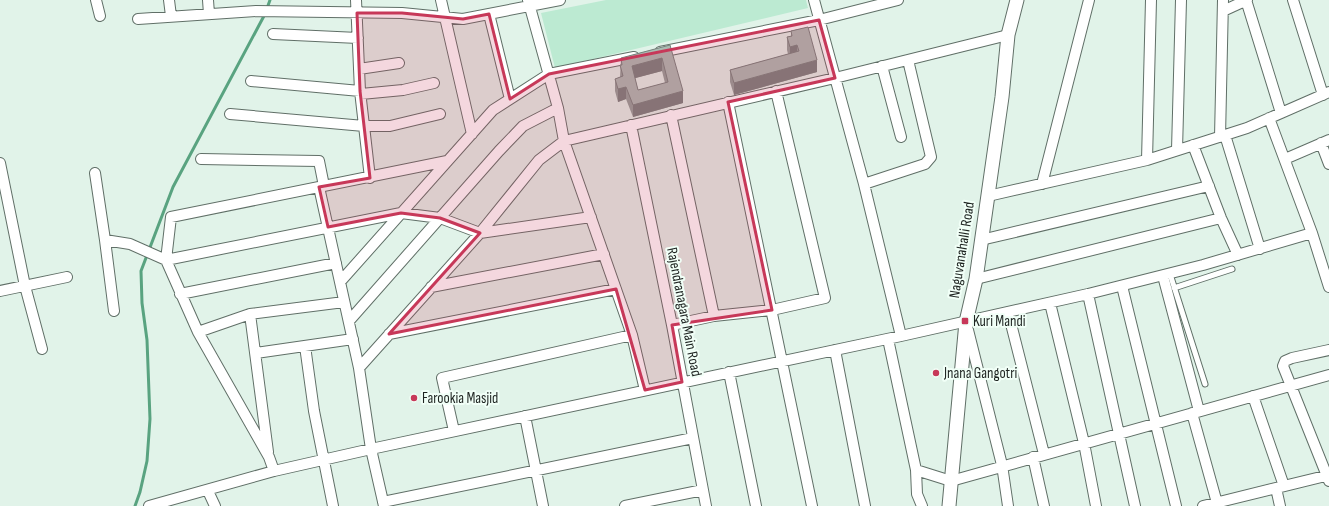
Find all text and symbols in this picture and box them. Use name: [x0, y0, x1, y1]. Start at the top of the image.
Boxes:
street label: Naguvanahalli Road: [945, 200, 979, 300]
street label: Rajendranagara Main Road: [662, 246, 706, 378]
place label: Kuri Mandi: [973, 312, 1026, 331]
marker: Kuri Mandi: [960, 316, 970, 326]
place label: Jnana Gangotri: [943, 364, 1017, 383]
marker: Jnana Gangotri: [931, 368, 941, 378]
place label: Farookia Masjid: [422, 389, 498, 408]
marker: Farookia Masjid: [409, 393, 419, 403]

